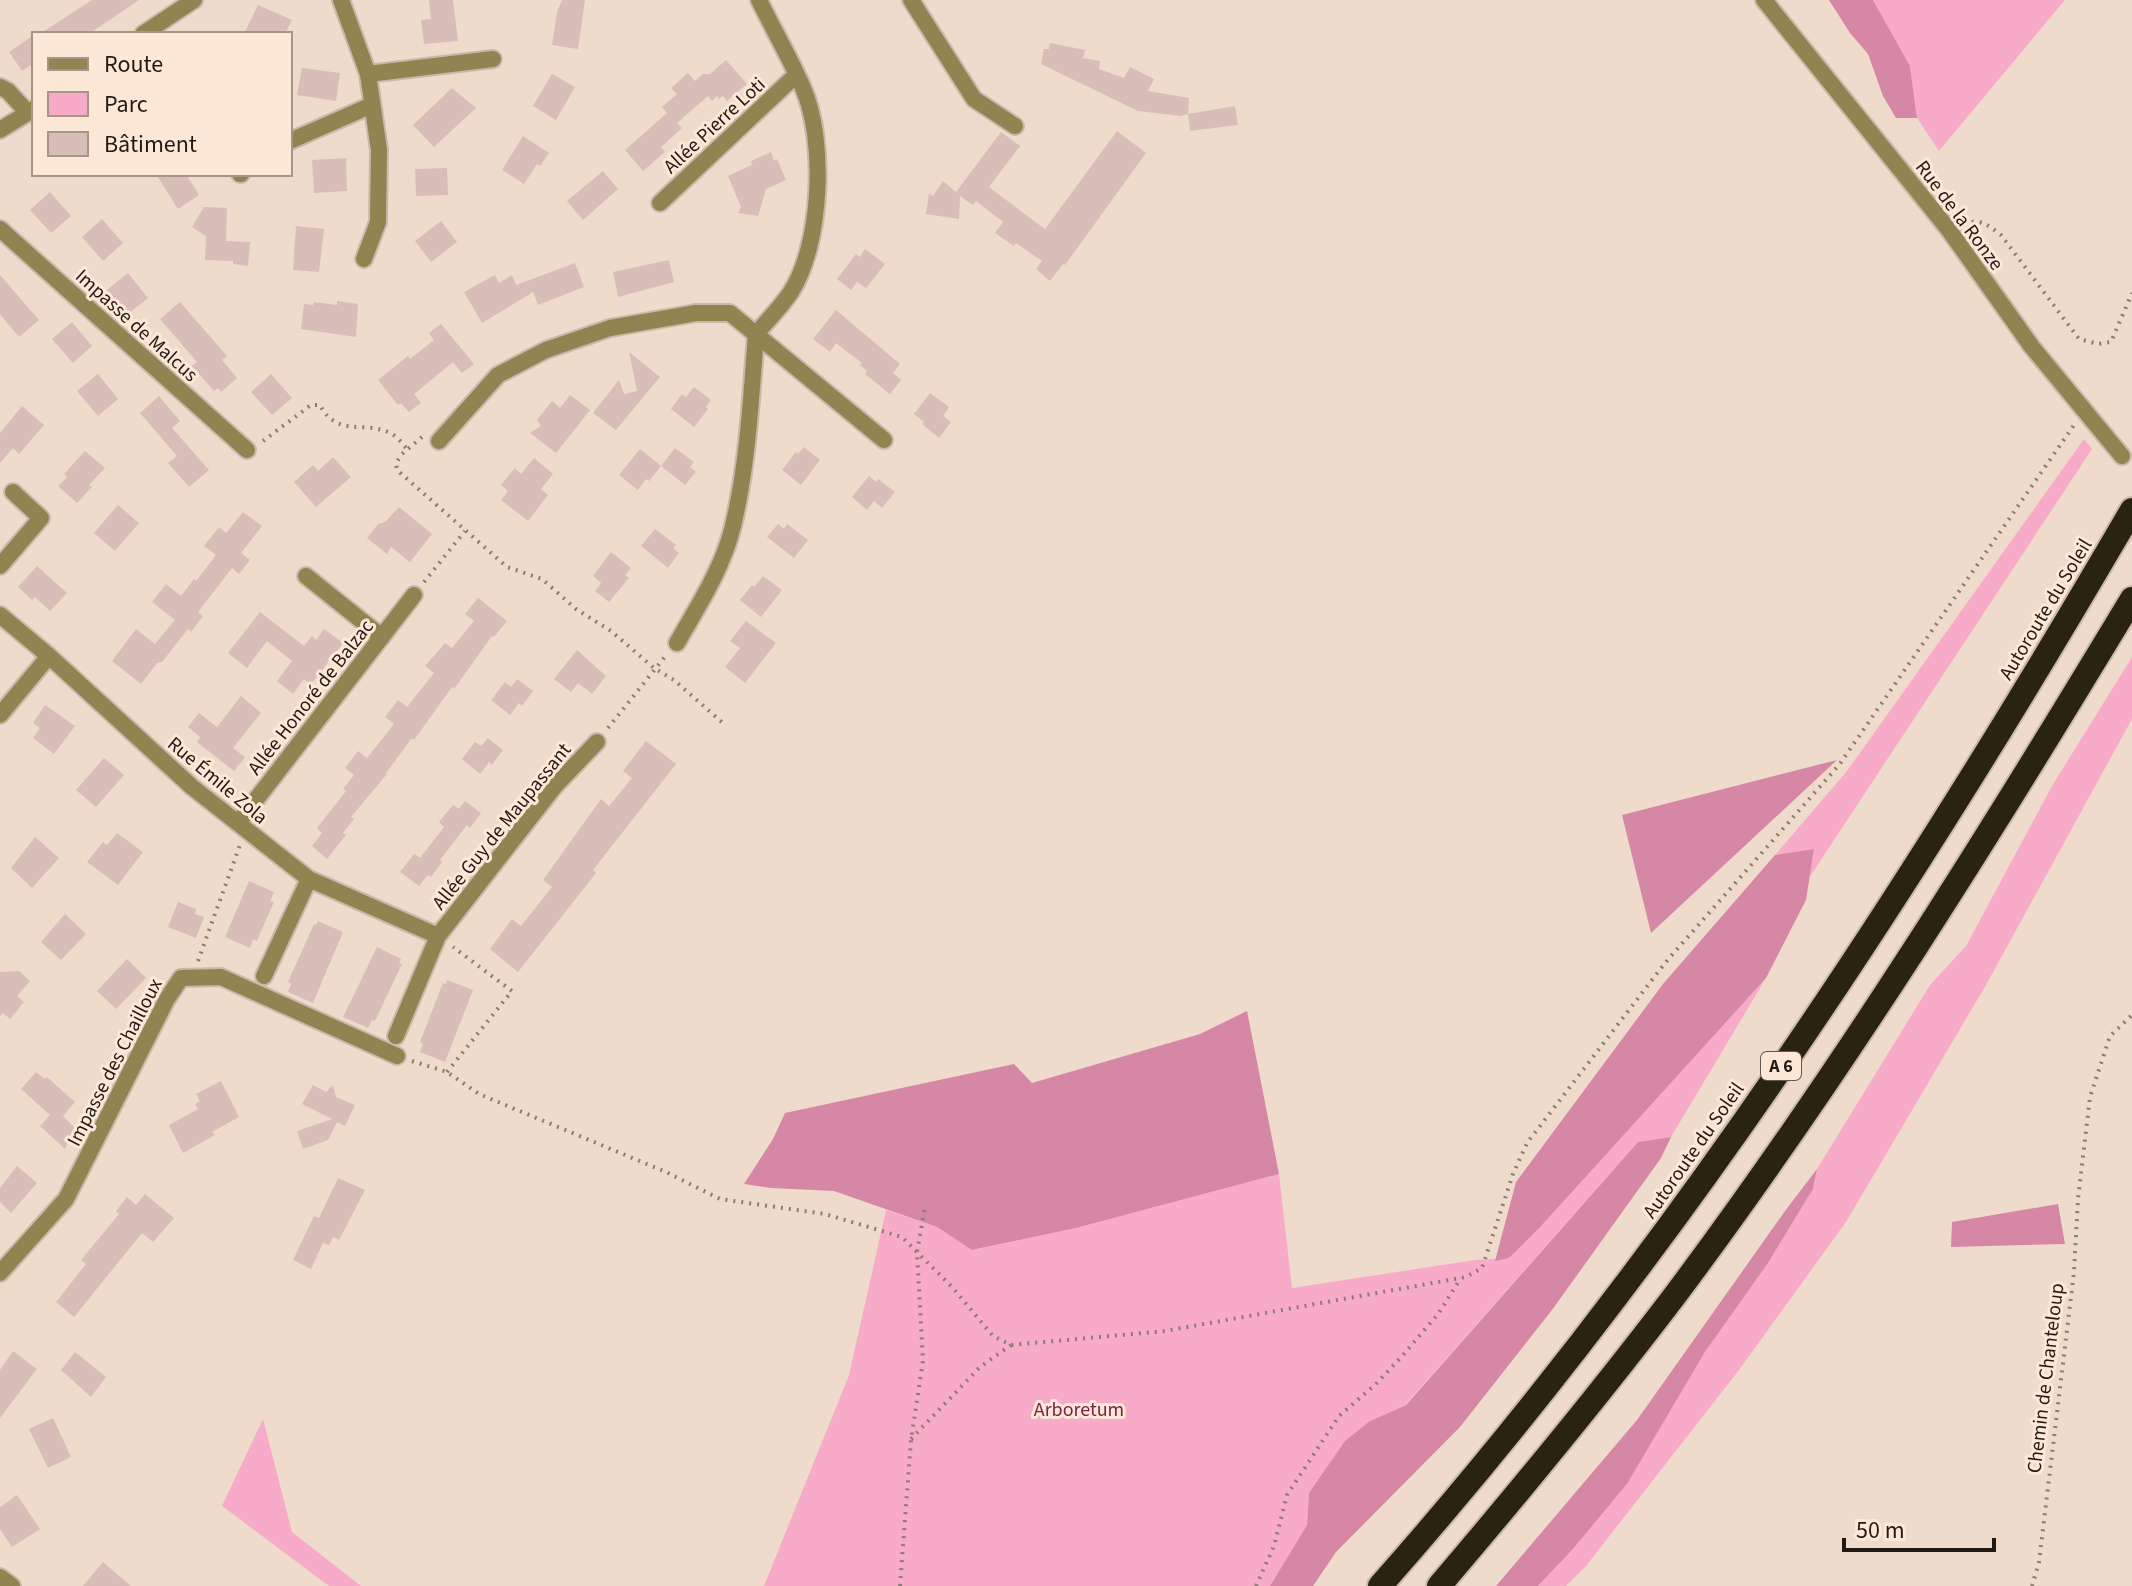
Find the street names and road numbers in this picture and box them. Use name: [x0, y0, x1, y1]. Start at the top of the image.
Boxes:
street label: Allée Pierre Loti: [657, 71, 772, 180]
street label: Rue de la Ronze: [1908, 155, 2010, 277]
street label: Impasse de Malcus: [69, 263, 204, 389]
street label: Autoroute du Soleil: [1993, 534, 2099, 685]
street label: Allée Honoré de Balzac: [241, 614, 380, 781]
street label: Rue Émile Zola: [161, 730, 274, 831]
street label: Allée Guy de Maupassant: [426, 737, 578, 916]
street label: Impasse des Chailloux: [60, 974, 169, 1151]
road number: A 6: [1761, 1052, 1801, 1080]
street label: Autoroute du Soleil: [1636, 1077, 1751, 1224]
street label: Chemin de Chanteloup: [2020, 1281, 2072, 1475]

